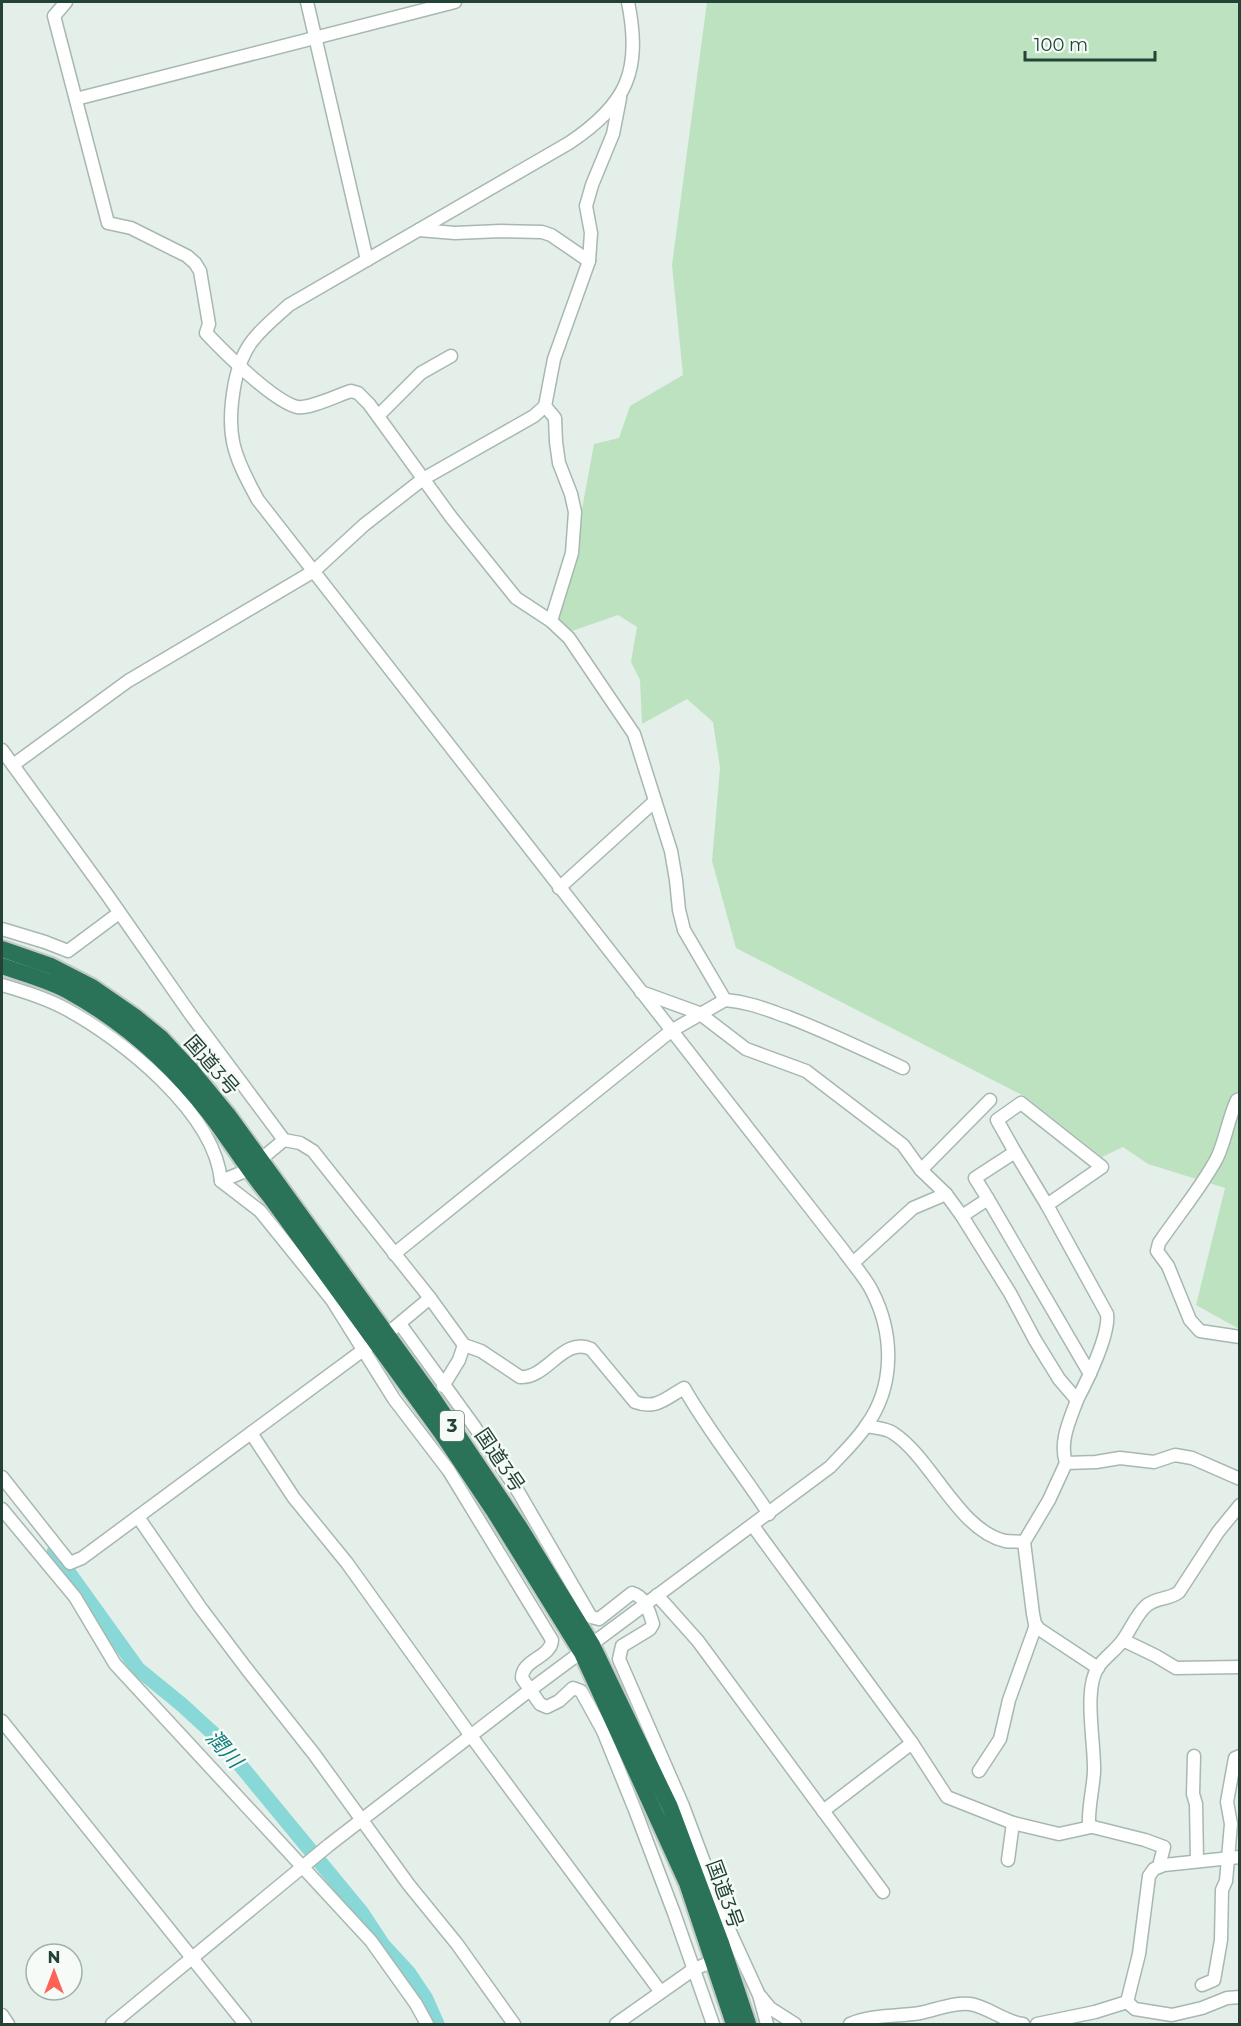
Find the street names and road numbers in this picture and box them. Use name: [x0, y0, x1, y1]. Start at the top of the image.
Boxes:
street label: 国道3号: [180, 1030, 244, 1100]
road number: 3: [440, 1411, 464, 1441]
street label: 国道3号: [470, 1424, 530, 1496]
street label: 国道3号: [702, 1856, 748, 1932]

